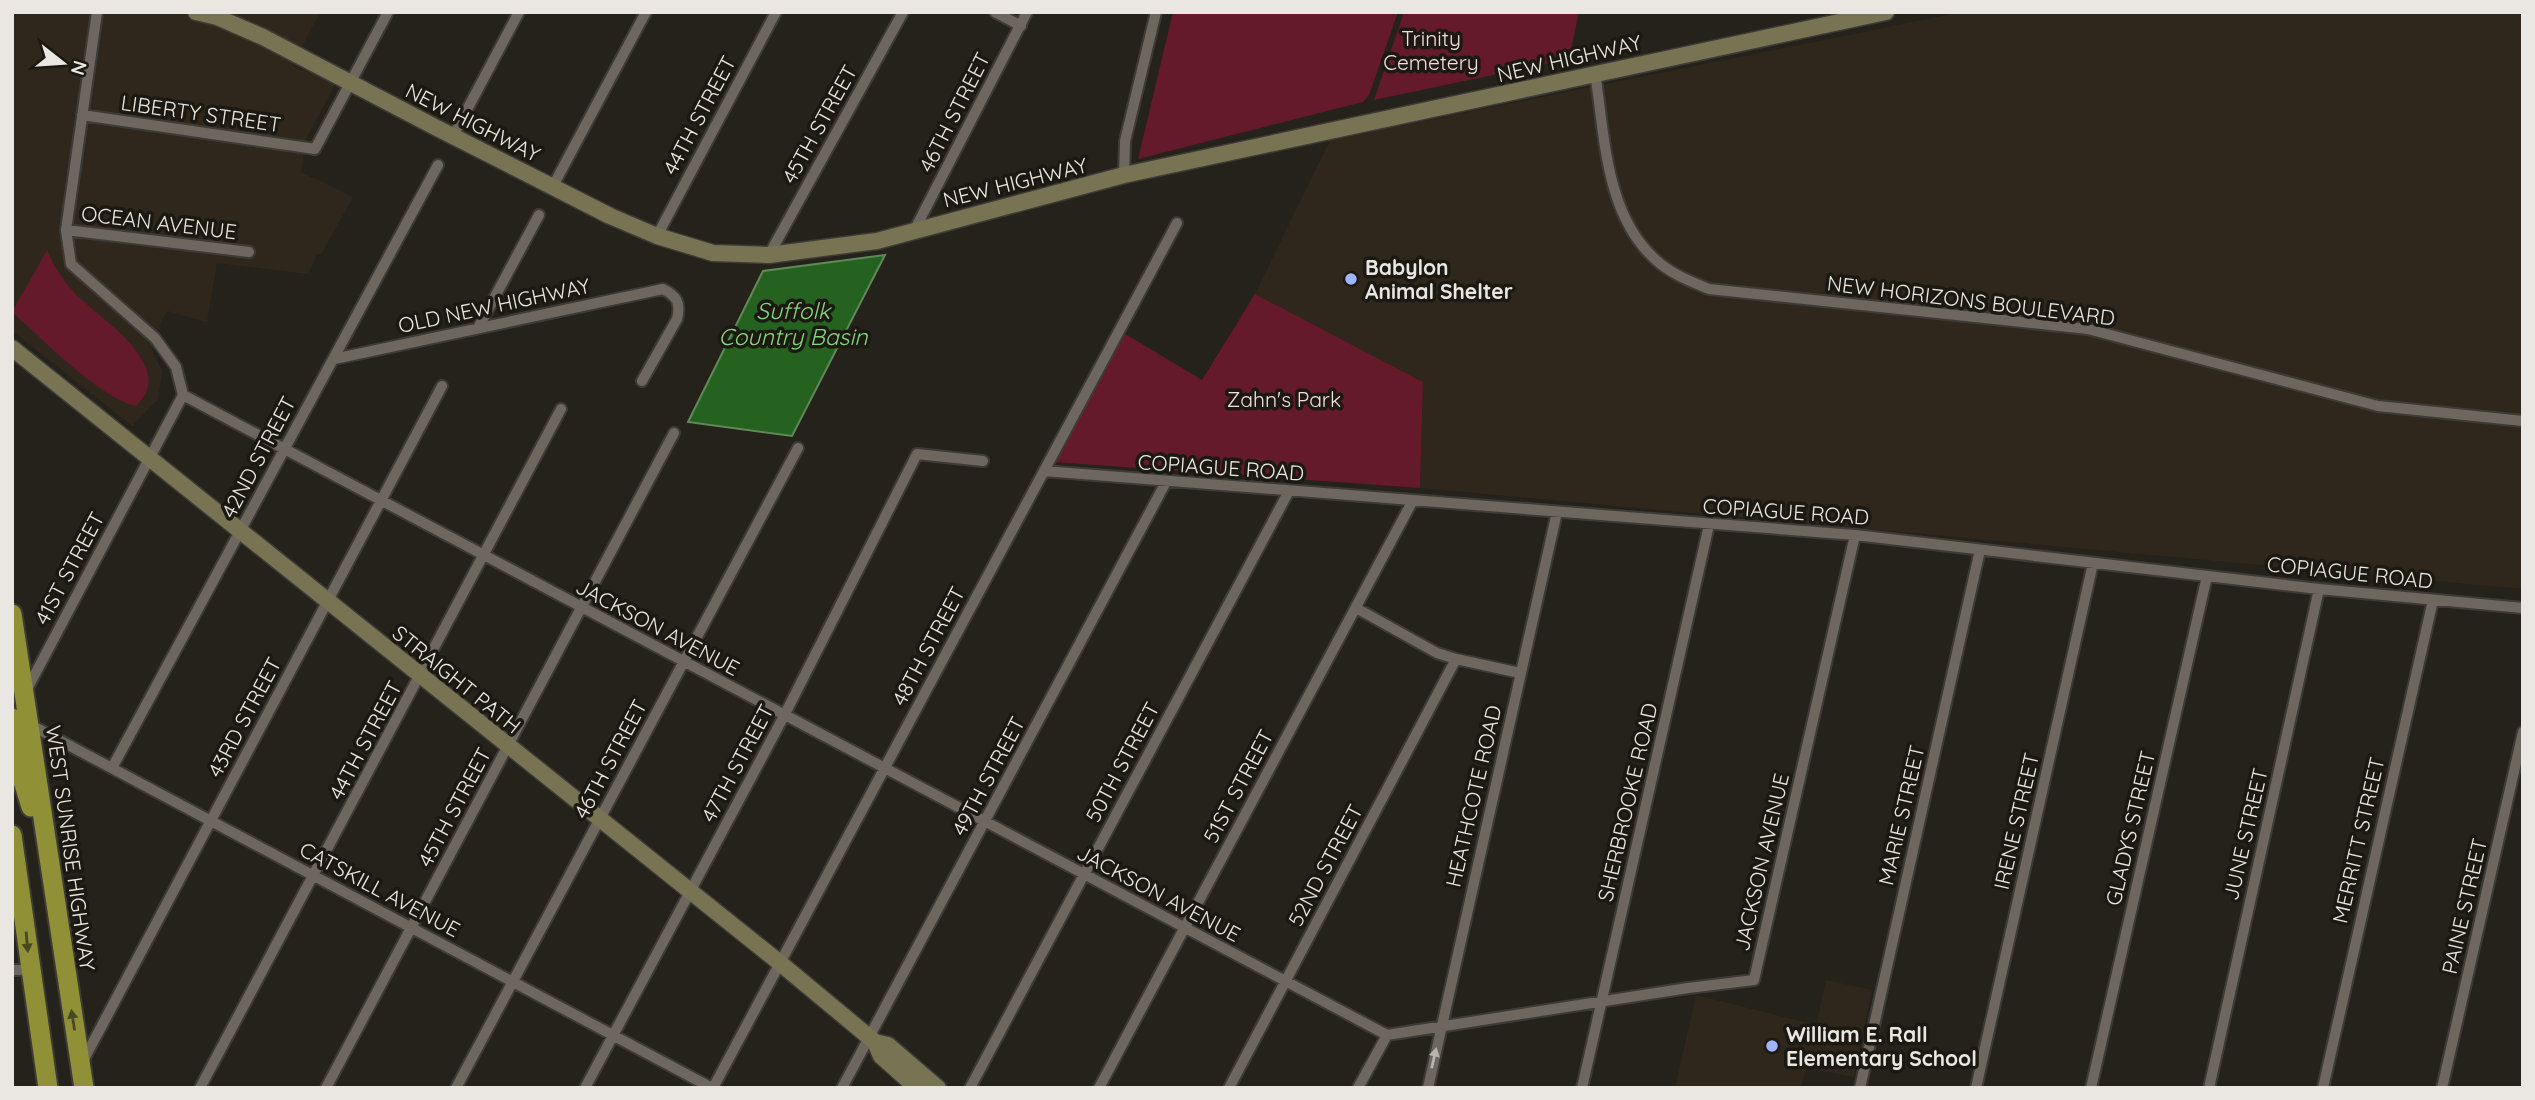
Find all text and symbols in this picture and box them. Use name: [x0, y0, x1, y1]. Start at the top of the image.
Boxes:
park label: Trinity Cemetery: [1383, 25, 1479, 75]
north arrow: [28, 28, 98, 98]
street label: NEW HIGHWAY: [1494, 29, 1644, 87]
street label: 46TH STREET: [913, 48, 995, 176]
street label: 44TH STREET: [657, 51, 741, 179]
text: N: [66, 58, 93, 78]
street label: 45TH STREET: [776, 60, 862, 188]
street label: NEW HIGHWAY: [401, 77, 545, 167]
street label: LIBERTY STREET: [119, 89, 283, 137]
street label: NEW HIGHWAY: [940, 151, 1090, 212]
street label: OCEAN AVENUE: [80, 200, 238, 244]
place label: Babylon Animal Shelter: [1365, 254, 1513, 304]
street label: NEW HORIZONS BOULEVARD: [1826, 269, 2116, 331]
marker: Babylon Animal Shelter: [1343, 271, 1359, 287]
street label: OLD NEW HIGHWAY: [396, 272, 593, 338]
water label: Suffolk Country Basin: [718, 296, 868, 351]
park label: Zahn's Park: [1227, 386, 1341, 412]
street label: 42ND STREET: [215, 392, 301, 522]
street label: COPIAGUE ROAD: [1137, 448, 1305, 486]
street label: COPIAGUE ROAD: [1702, 492, 1870, 530]
street label: 41ST STREET: [28, 507, 110, 629]
street label: COPIAGUE ROAD: [2266, 550, 2434, 594]
street label: JACKSON AVENUE: [572, 573, 744, 681]
street label: 48TH STREET: [886, 582, 970, 710]
street label: STRAIGHT PATH: [388, 619, 526, 739]
street label: 43RD STREET: [202, 653, 286, 781]
street label: 44TH STREET: [323, 676, 407, 804]
street label: 46TH STREET: [568, 695, 652, 823]
street label: 50TH STREET: [1079, 698, 1165, 826]
street label: 47TH STREET: [695, 700, 779, 826]
street label: SHERBROOKE ROAD: [1592, 700, 1662, 904]
street label: HEATHCOTE ROAD: [1439, 703, 1507, 889]
street label: 49TH STREET: [946, 712, 1030, 840]
street label: WEST SUNRISE HIGHWAY: [41, 724, 101, 973]
street label: 51ST STREET: [1197, 725, 1279, 847]
street label: MARIE STREET: [1872, 742, 1930, 888]
street label: 45TH STREET: [412, 743, 496, 871]
street label: GLADYS STREET: [2100, 748, 2160, 908]
street label: IRENE STREET: [1988, 750, 2044, 892]
street label: MERRITT STREET: [2326, 754, 2390, 926]
street label: JUNE STREET: [2217, 765, 2273, 903]
street label: JACKSON AVENUE: [1728, 771, 1794, 953]
street label: 52ND STREET: [1282, 800, 1368, 930]
street label: CATSKILL AVENUE: [295, 836, 465, 942]
street label: PAINE STREET: [2436, 836, 2492, 976]
street label: JACKSON AVENUE: [1073, 839, 1245, 947]
one-way arrow: [22, 931, 33, 953]
one-way arrow: [68, 1009, 79, 1031]
place label: William E. Rall Elementary School: [1786, 1021, 1977, 1071]
marker: William E. Rall Elementary School: [1764, 1038, 1780, 1054]
one-way arrow: [1429, 1047, 1440, 1069]

